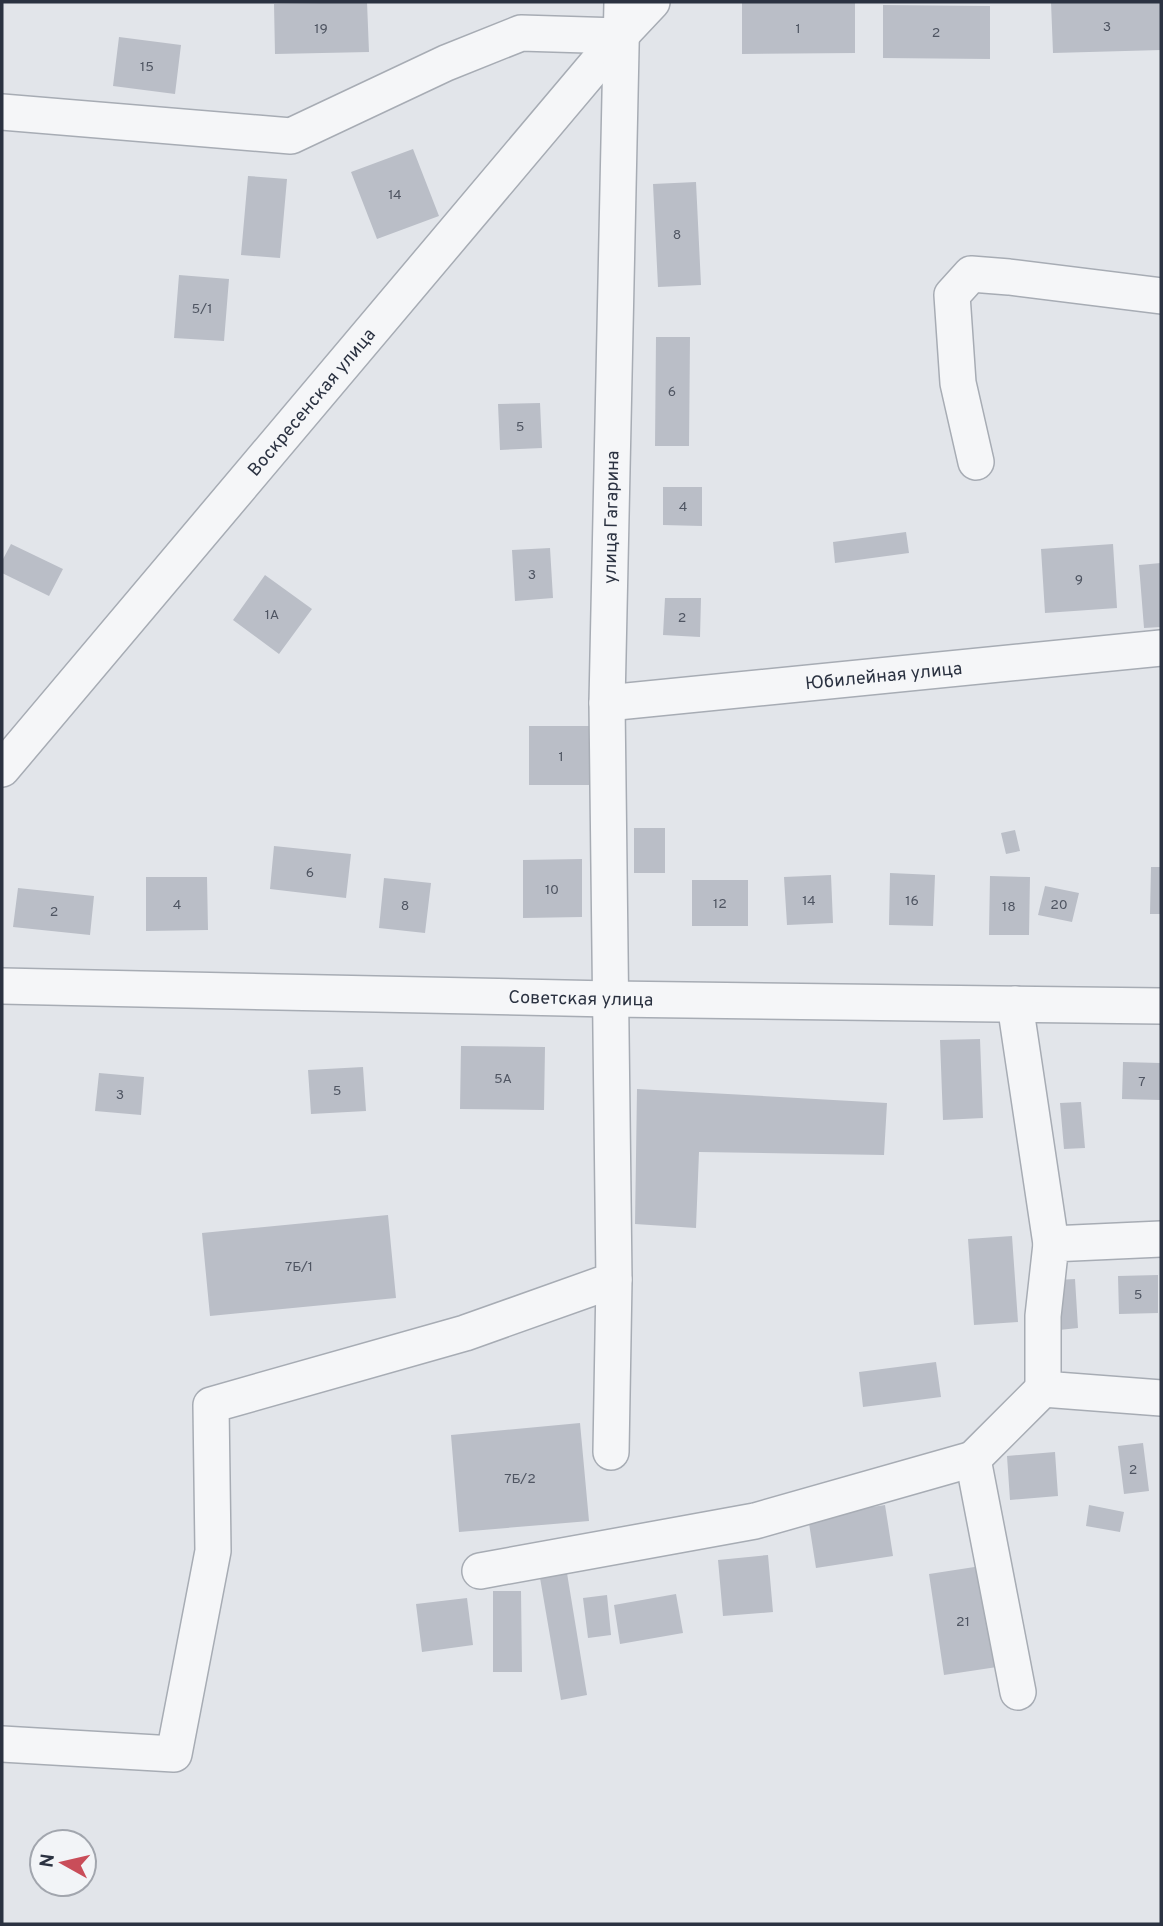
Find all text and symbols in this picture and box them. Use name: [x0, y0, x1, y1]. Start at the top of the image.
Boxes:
house number: 3: [1103, 19, 1111, 36]
house number: 19: [314, 21, 328, 38]
house number: 1: [795, 21, 801, 38]
house number: 2: [932, 25, 940, 42]
house number: 15: [140, 59, 154, 76]
house number: 14: [388, 187, 402, 204]
house number: 8: [673, 227, 681, 244]
house number: 5/1: [192, 301, 212, 318]
street label: Воскресенская улица: [244, 324, 381, 482]
house number: 6: [668, 384, 676, 401]
house number: 5: [516, 419, 524, 436]
street label: улица Гагарина: [600, 450, 625, 584]
house number: 4: [679, 499, 687, 516]
house number: 3: [528, 567, 536, 584]
house number: 9: [1075, 572, 1083, 589]
house number: 1А: [265, 607, 279, 624]
house number: 2: [678, 610, 686, 627]
street label: Юбилейная улица: [804, 658, 963, 696]
house number: 1: [558, 749, 564, 766]
house number: 6: [306, 865, 314, 882]
house number: 10: [545, 882, 559, 899]
house number: 14: [802, 893, 816, 910]
house number: 16: [905, 893, 919, 910]
house number: 12: [713, 896, 727, 913]
house number: 4: [173, 897, 181, 914]
house number: 20: [1050, 897, 1068, 914]
house number: 8: [401, 898, 409, 915]
house number: 18: [1002, 899, 1016, 916]
house number: 2: [50, 904, 58, 921]
street label: Советская улица: [508, 987, 654, 1013]
house number: 5А: [494, 1071, 512, 1088]
house number: 7: [1138, 1074, 1146, 1091]
house number: 5: [333, 1083, 341, 1100]
house number: 3: [116, 1087, 124, 1104]
house number: 7Б/1: [285, 1259, 313, 1276]
house number: 5: [1134, 1287, 1142, 1304]
house number: 2: [1129, 1462, 1137, 1479]
house number: 7Б/2: [504, 1471, 536, 1488]
house number: 21: [956, 1614, 970, 1631]
north arrow: [28, 1828, 98, 1898]
text: N: [35, 1852, 61, 1869]

